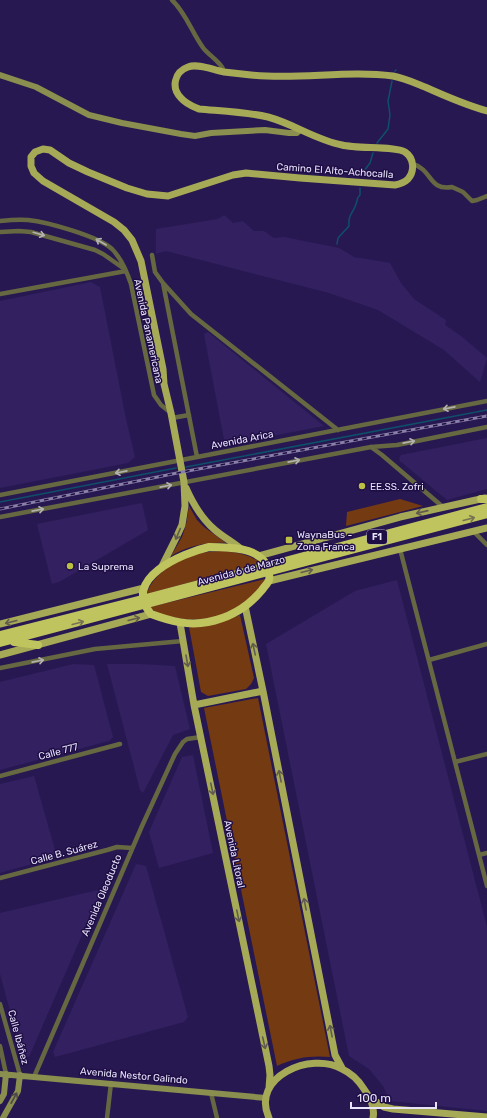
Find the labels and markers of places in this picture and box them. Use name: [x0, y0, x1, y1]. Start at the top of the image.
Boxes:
marker: EE.SS. Zofri: [357, 481, 367, 491]
place label: EE.SS. Zofri: [370, 481, 424, 493]
place label: WaynaBus - Zona Franca: [297, 529, 355, 553]
marker: WaynaBus - Zona Franca: [284, 535, 294, 545]
marker: La Suprema: [65, 561, 75, 571]
place label: La Suprema: [78, 561, 134, 573]

